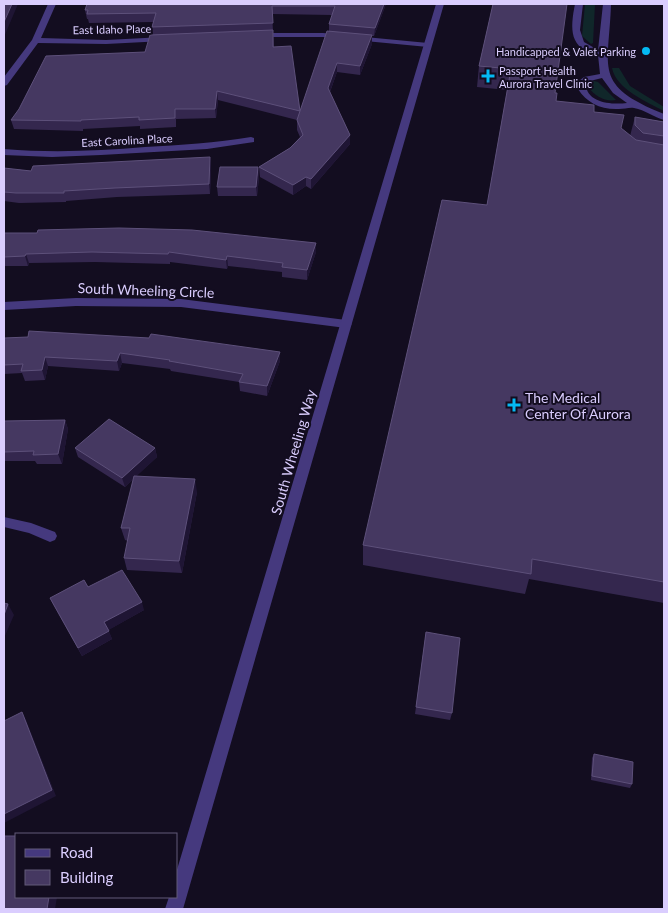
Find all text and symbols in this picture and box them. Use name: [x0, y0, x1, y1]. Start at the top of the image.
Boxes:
street label: East Idaho Place: [73, 22, 152, 36]
place label: Handicapped & Valet Parking: [496, 45, 636, 58]
marker: Handicapped & Valet Parking: [640, 45, 652, 57]
place label: Passport Health Aurora Travel Clinic: [499, 64, 592, 90]
marker: Passport Health Aurora Travel Clinic: [481, 69, 495, 83]
street label: East Carolina Place: [81, 131, 173, 149]
street label: South Wheeling Circle: [77, 279, 215, 301]
street label: South Wheeling Way: [267, 387, 319, 517]
place label: The Medical Center Of Aurora: [525, 389, 631, 422]
marker: The Medical Center Of Aurora: [507, 398, 521, 412]
legend: [15, 833, 178, 898]
text: Road: [60, 843, 93, 861]
text: Building: [60, 868, 113, 886]

